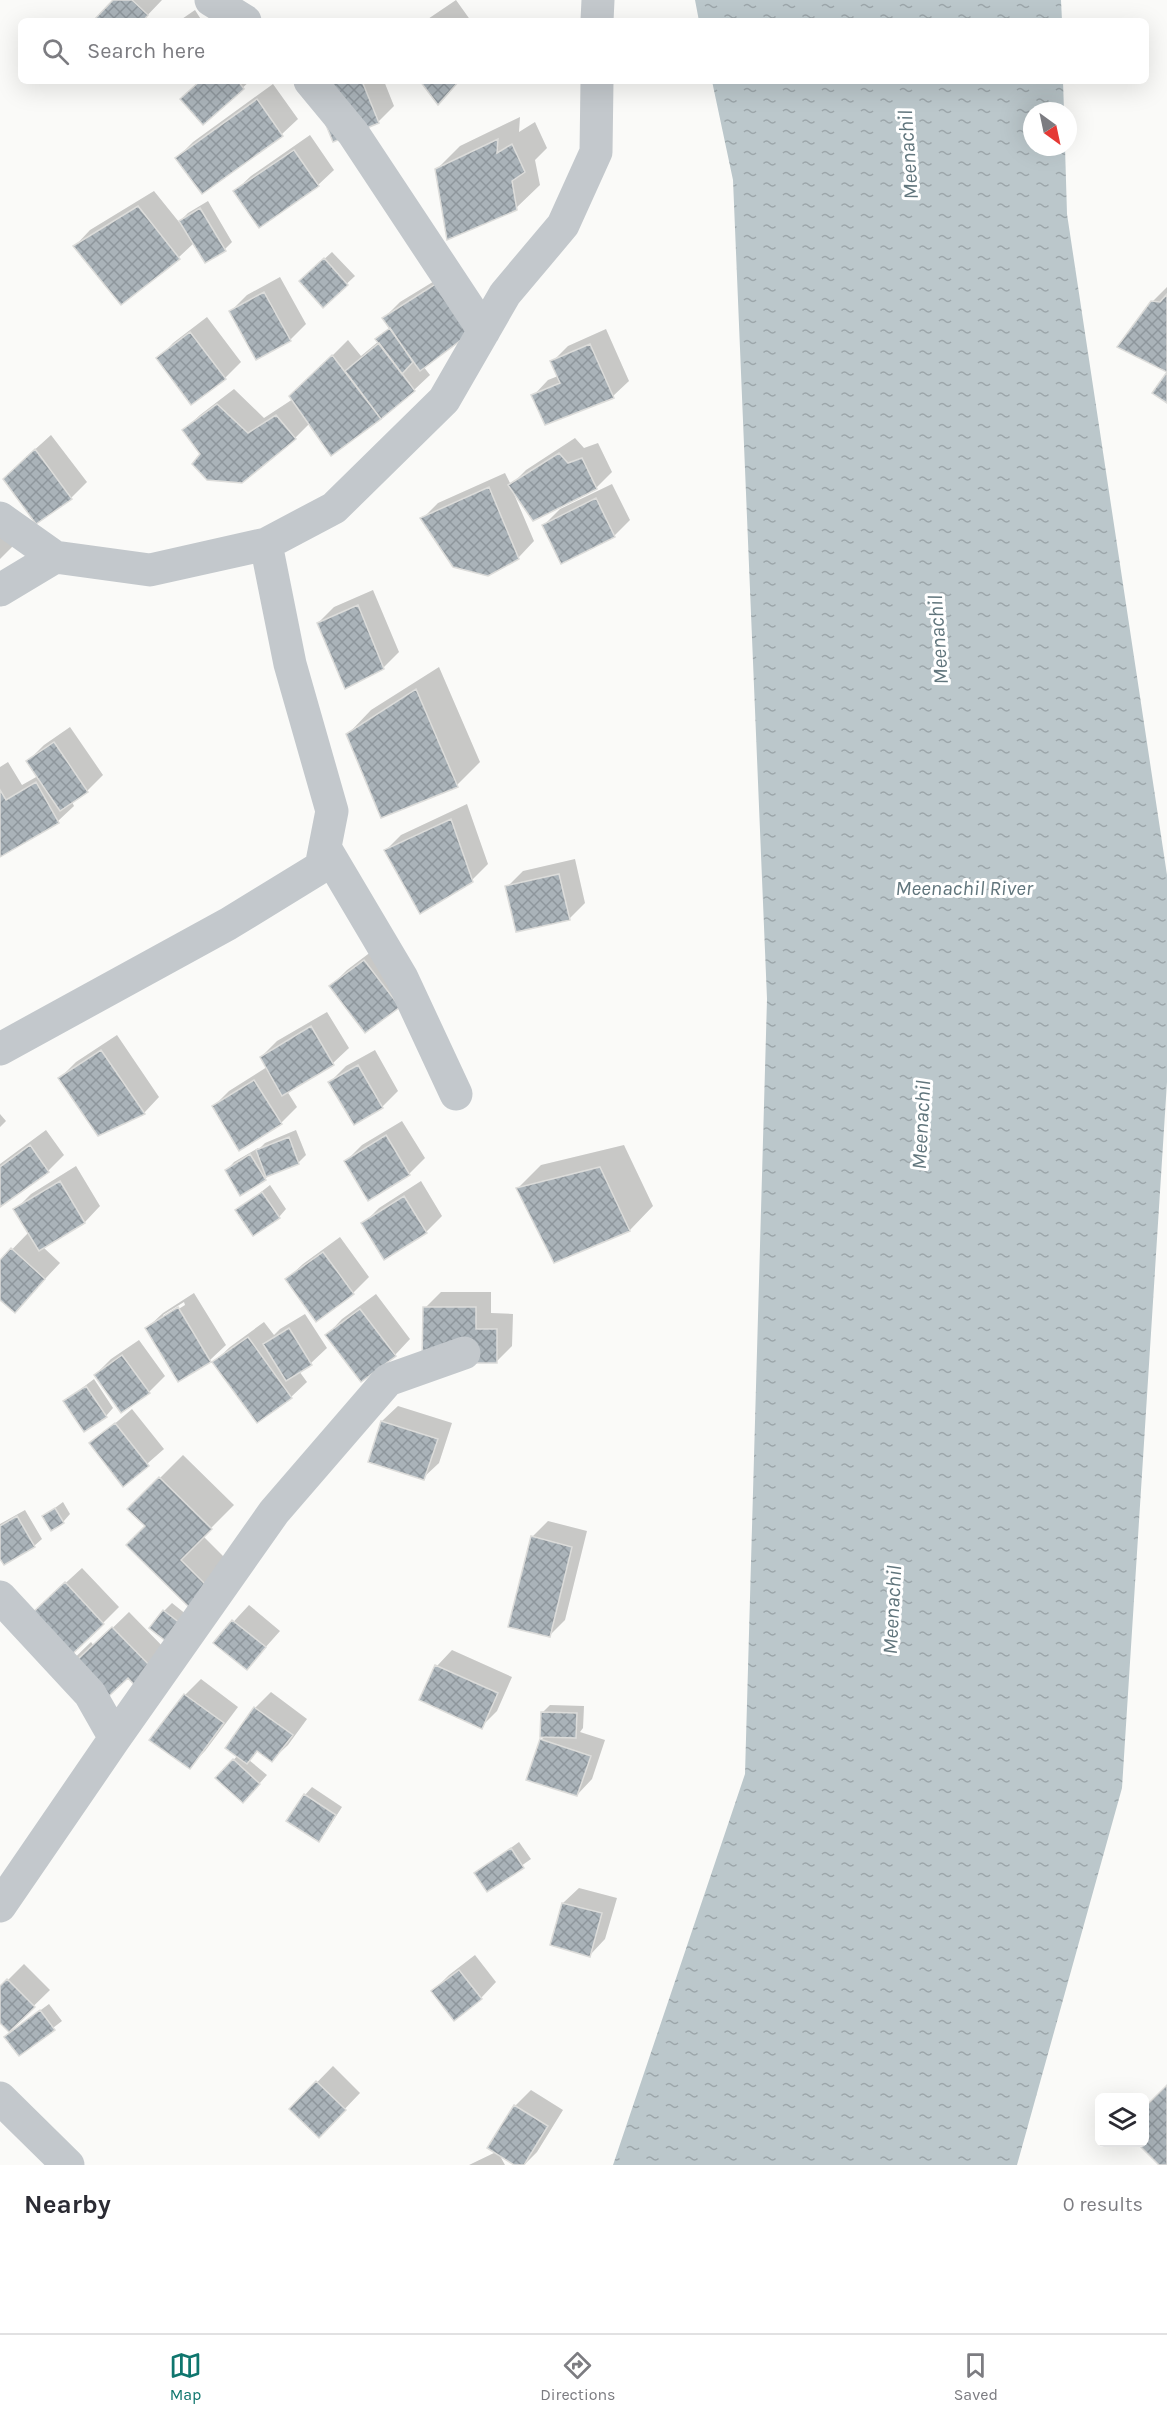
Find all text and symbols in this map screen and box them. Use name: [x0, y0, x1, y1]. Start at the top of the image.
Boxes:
search box: [18, 18, 1149, 84]
icon: search: [39, 35, 72, 68]
text: Search here: [87, 38, 205, 64]
north arrow: [1023, 102, 1077, 156]
water label: Meenachil: [893, 109, 923, 201]
water label: Meenachil: [923, 594, 953, 686]
water label: Meenachil River: [895, 876, 1034, 900]
water label: Meenachil: [907, 1080, 935, 1170]
water label: Meenachil: [878, 1565, 906, 1655]
map controls: [1095, 2093, 1149, 2147]
button: layers: [1095, 2093, 1149, 2147]
text: Nearby: [24, 2189, 111, 2220]
text: 0 results: [1063, 2193, 1143, 2216]
tab: Map: [169, 2349, 202, 2404]
tab: Directions: [540, 2349, 615, 2404]
tab: Saved: [954, 2349, 998, 2404]

